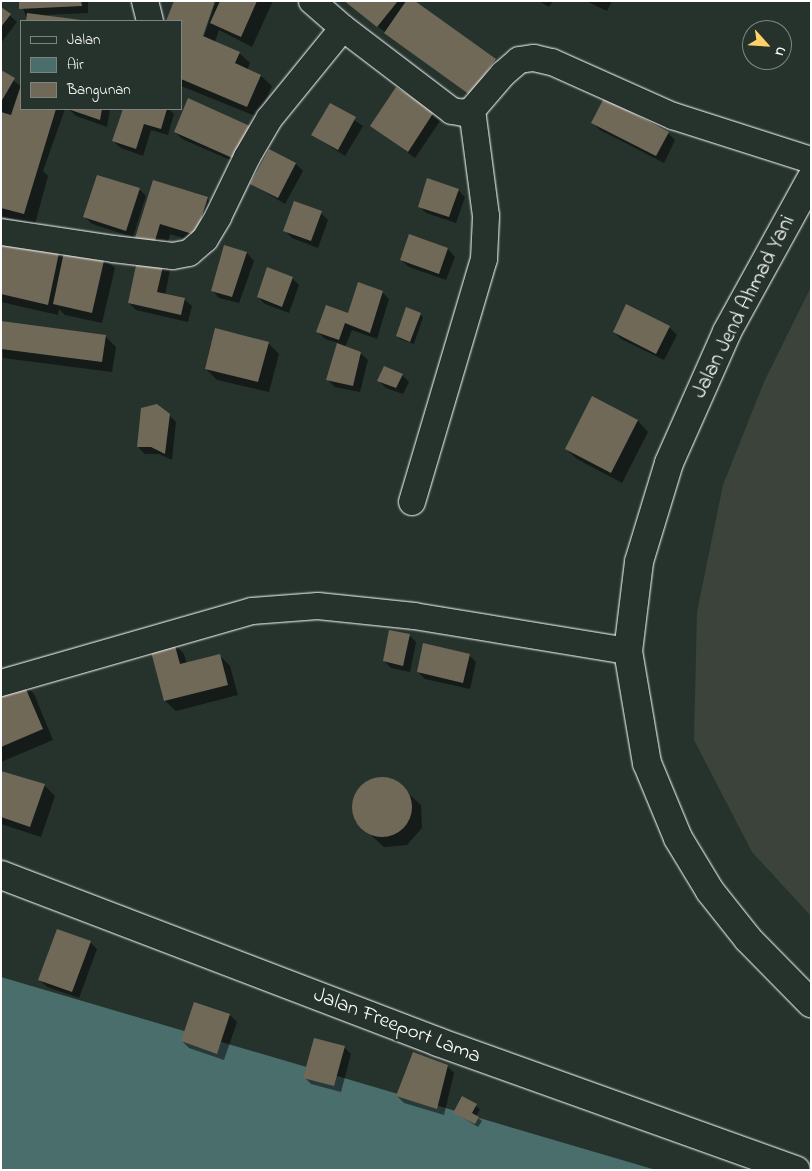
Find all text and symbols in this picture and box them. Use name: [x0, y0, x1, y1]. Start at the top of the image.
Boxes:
legend: [20, 20, 182, 110]
north arrow: [742, 20, 792, 70]
text: Jalan: [67, 29, 100, 51]
text: U: [769, 43, 791, 60]
text: Air: [67, 54, 84, 76]
text: Bangunan: [67, 79, 131, 101]
street label: Jalan Jend Ahmad Yani: [687, 211, 801, 403]
street label: Jalan Freeport Lama: [310, 982, 484, 1070]

